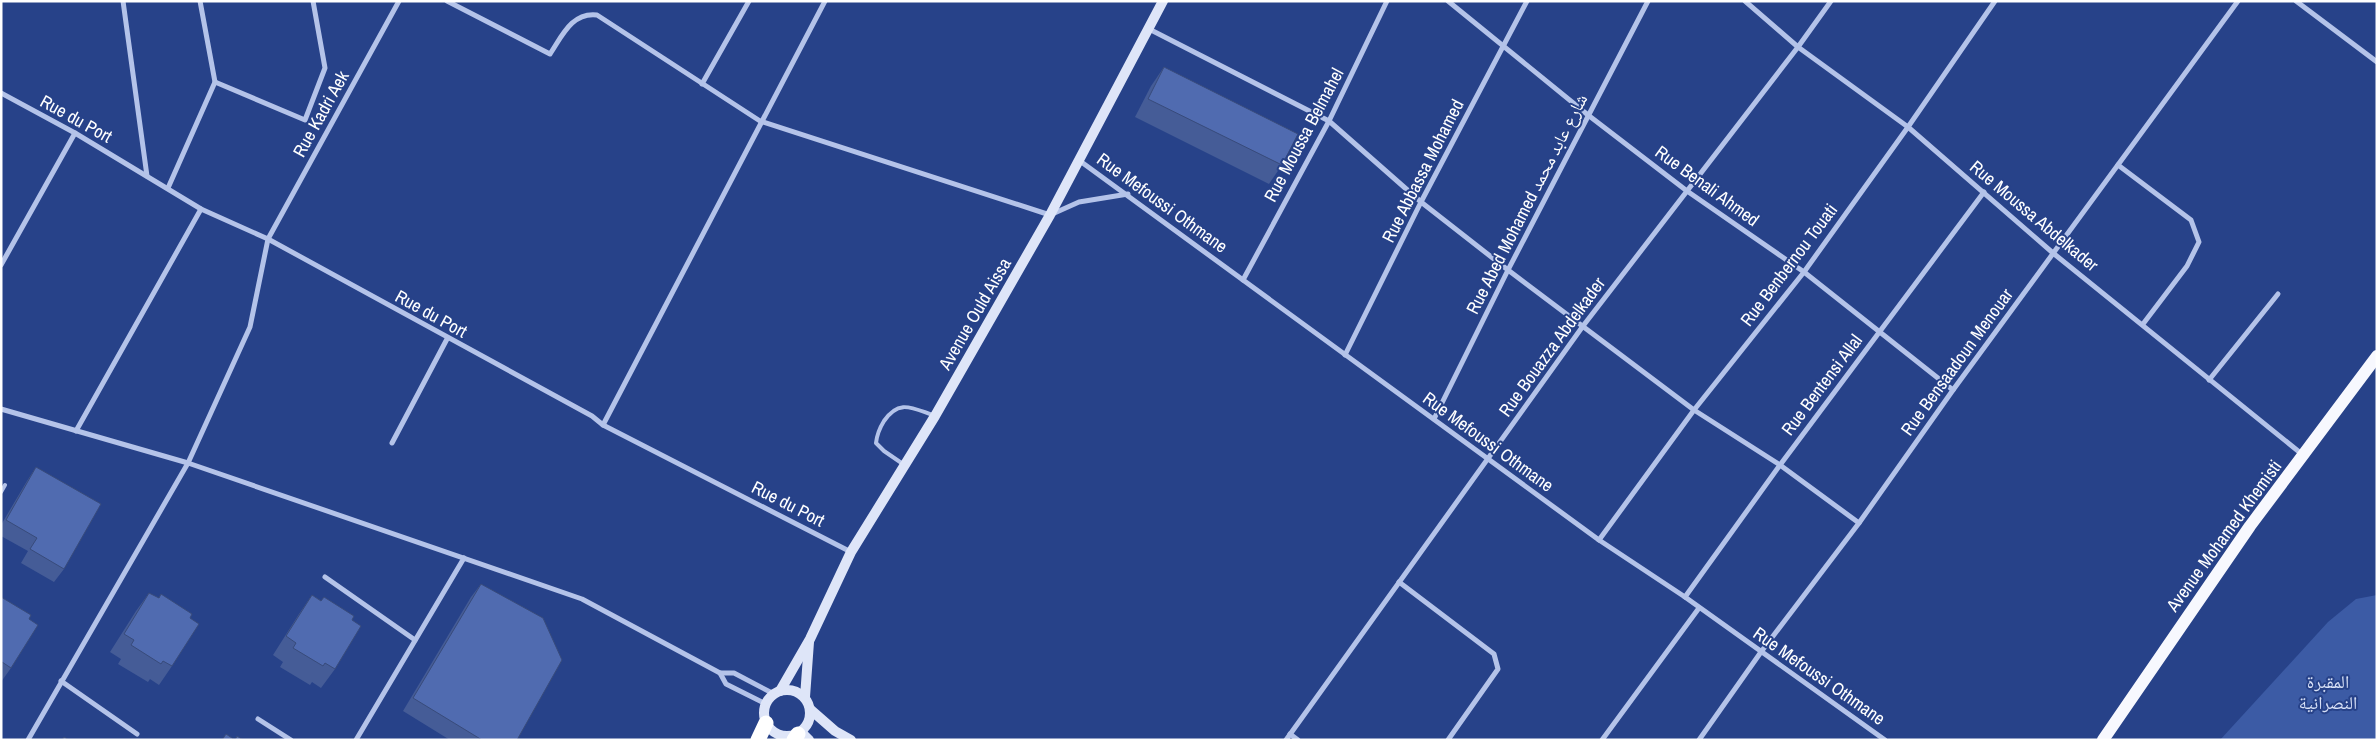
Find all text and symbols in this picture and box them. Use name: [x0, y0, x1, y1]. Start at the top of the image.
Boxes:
street label: Rue Moussa Belmahel: [1258, 63, 1349, 206]
street label: Rue Kadri Aek: [287, 66, 355, 161]
street label: Rue du Port: [36, 89, 117, 149]
street label: Rue Abed Mohamed شارع عابد محمد: [1460, 89, 1593, 318]
street label: Rue Abbassa Mohamed: [1376, 95, 1469, 247]
street label: Rue Benali Ahmed: [1650, 139, 1764, 232]
street label: Rue Mefoussi Othmane: [1092, 147, 1233, 259]
street label: Rue Moussa Abdelkader: [1965, 154, 2104, 277]
street label: Rue Benbernou Touati: [1734, 198, 1843, 331]
street label: Avenue Ould Aissa: [932, 253, 1017, 375]
street label: Rue Bouazza Abdelkader: [1493, 272, 1611, 421]
street label: Rue Bensaadoun Menouar: [1895, 283, 2019, 440]
street label: Rue du Port: [391, 284, 472, 344]
street label: Rue Bentensi Allal: [1775, 329, 1868, 440]
street label: Rue Mefoussi Othmane: [1418, 386, 1559, 498]
street label: Avenue Mohamed Khemisti: [2159, 455, 2287, 617]
street label: Rue du Port: [747, 475, 829, 533]
street label: Rue Mefoussi Othmane: [1748, 621, 1890, 731]
park label: المقبرة النصرانية: [2299, 669, 2357, 715]

